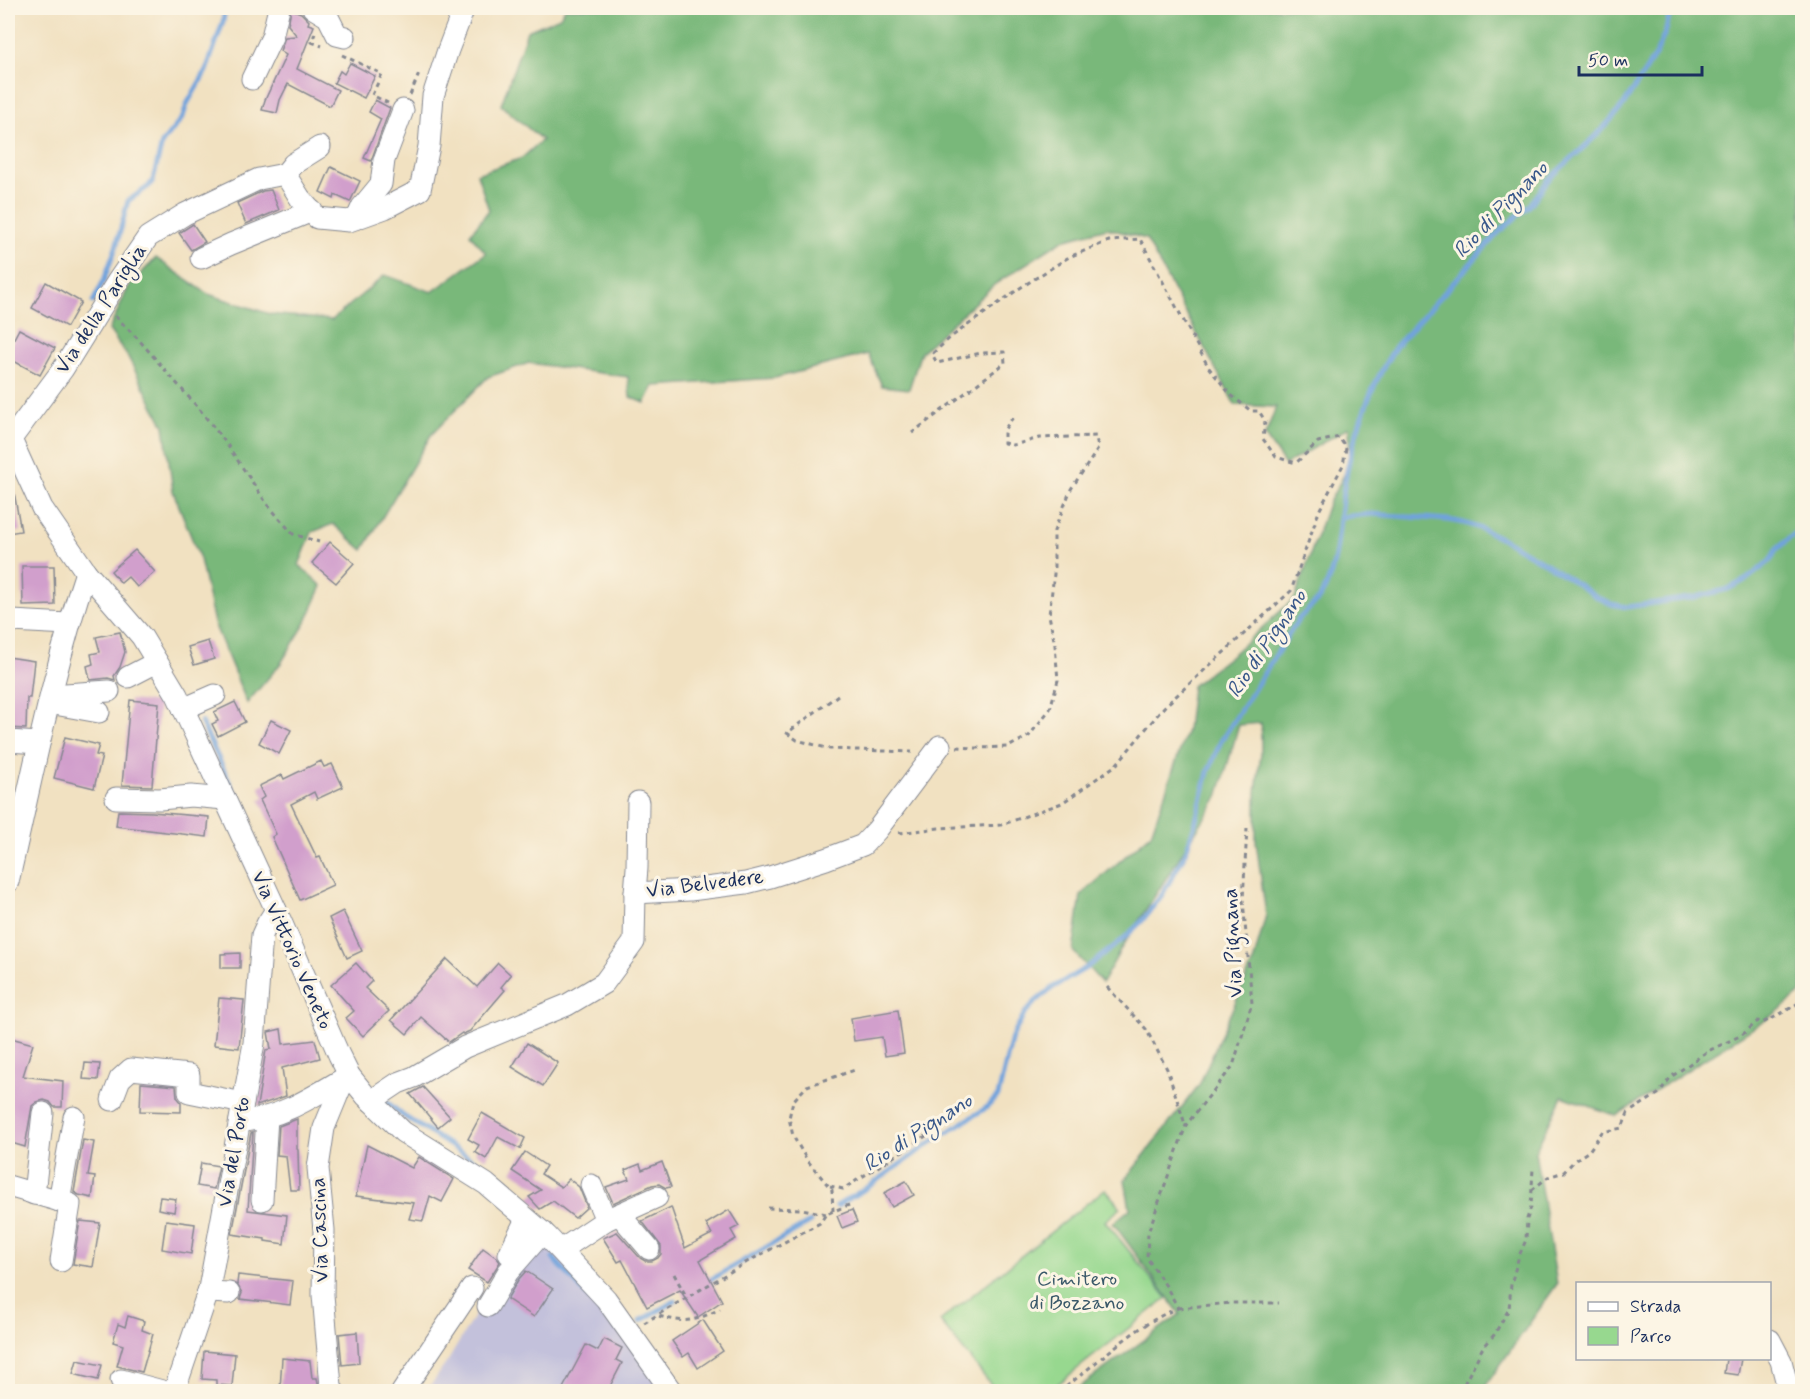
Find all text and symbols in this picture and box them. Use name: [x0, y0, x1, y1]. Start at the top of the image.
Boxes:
scale bar: [1579, 39, 1702, 77]
text: 50 m: [1588, 49, 1628, 73]
water label: Rio di Pignano: [1448, 154, 1557, 266]
street label: Via della Pariglia: [48, 239, 154, 380]
water label: Rio di Pignano: [1221, 583, 1316, 705]
street label: Via Belvedere: [645, 863, 765, 905]
street label: Via Vittorio Veneto: [245, 866, 339, 1034]
street label: Via Pignana: [1216, 887, 1252, 998]
water label: Rio di Pignano: [858, 1087, 980, 1180]
street label: Via del Porto: [211, 1095, 257, 1209]
street label: Via Cascina: [304, 1177, 336, 1283]
park label: Cimitero di Bozzano: [1030, 1265, 1124, 1317]
legend: [1576, 1282, 1771, 1360]
text: Strada: [1630, 1295, 1681, 1319]
text: Parco: [1630, 1325, 1671, 1349]

